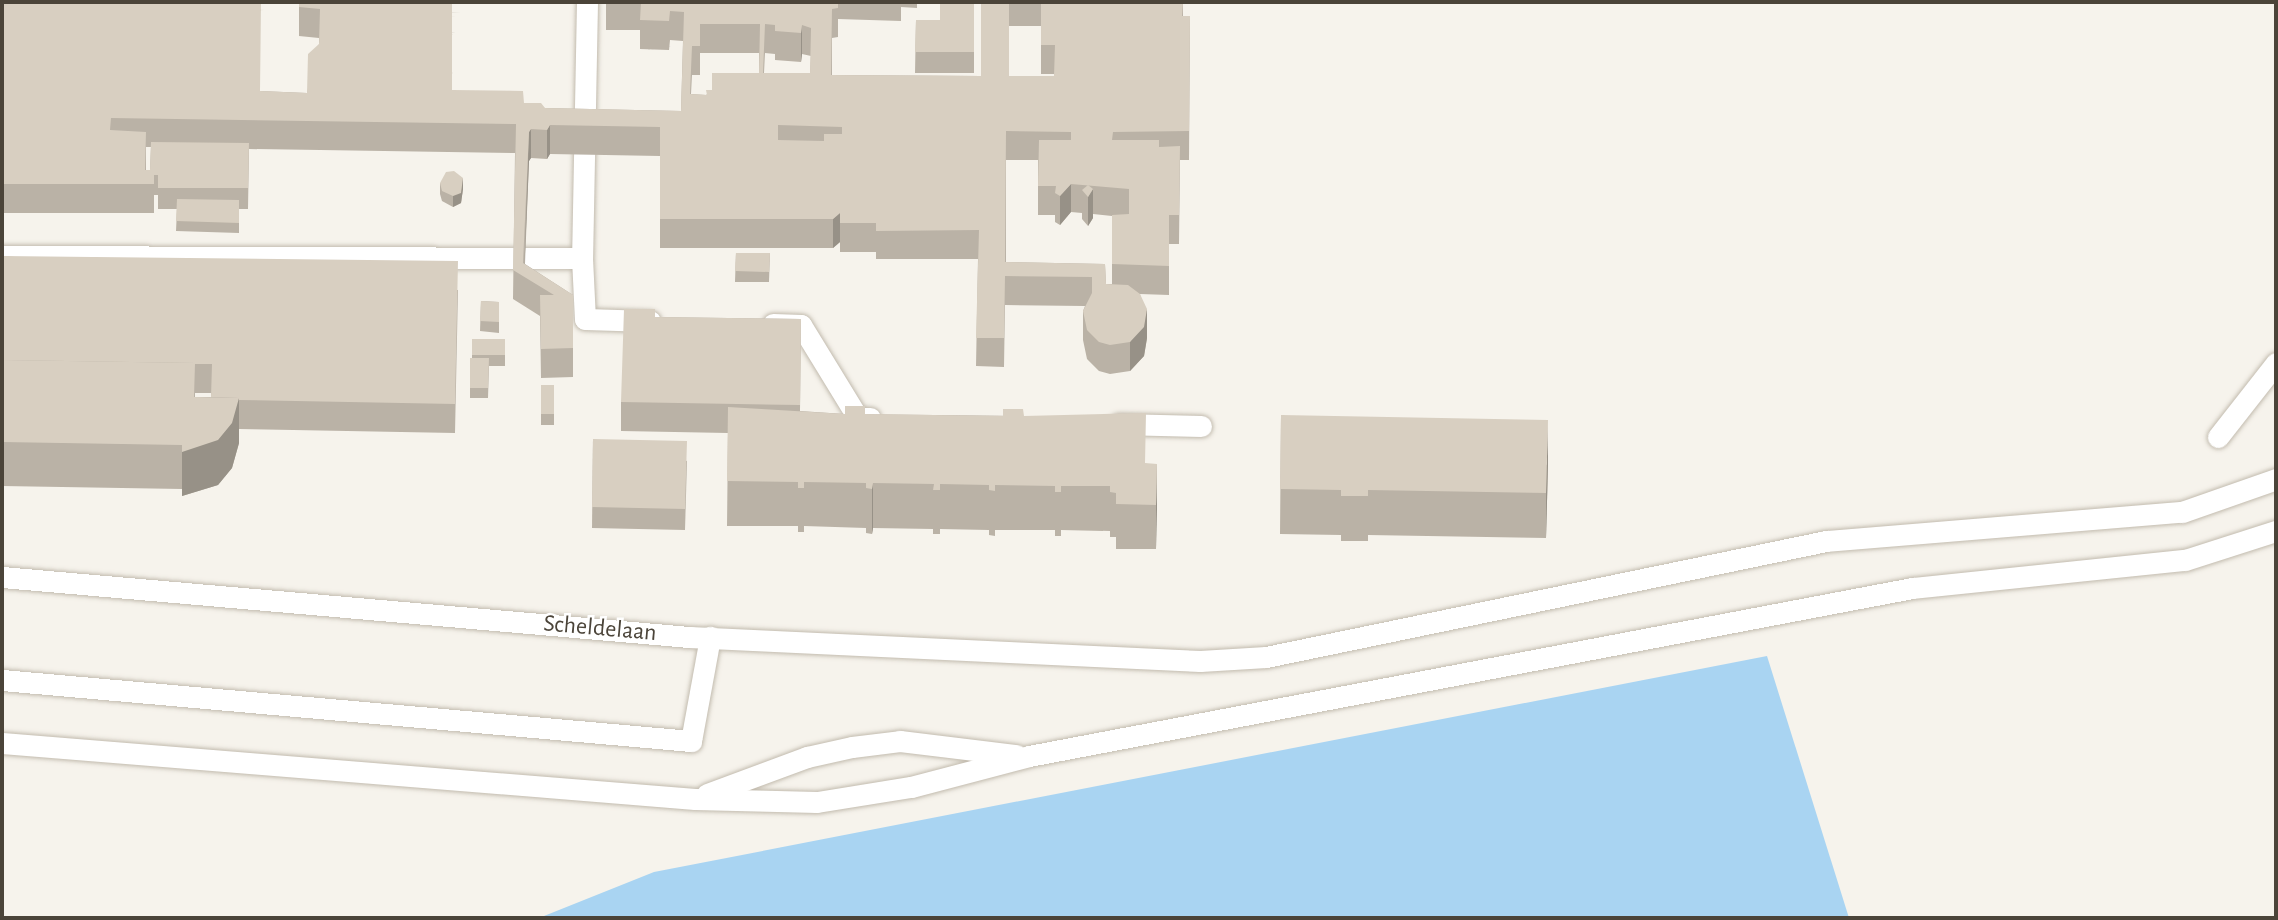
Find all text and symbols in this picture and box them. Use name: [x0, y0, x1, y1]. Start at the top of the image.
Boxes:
street label: Scheldelaan: [542, 610, 658, 648]

